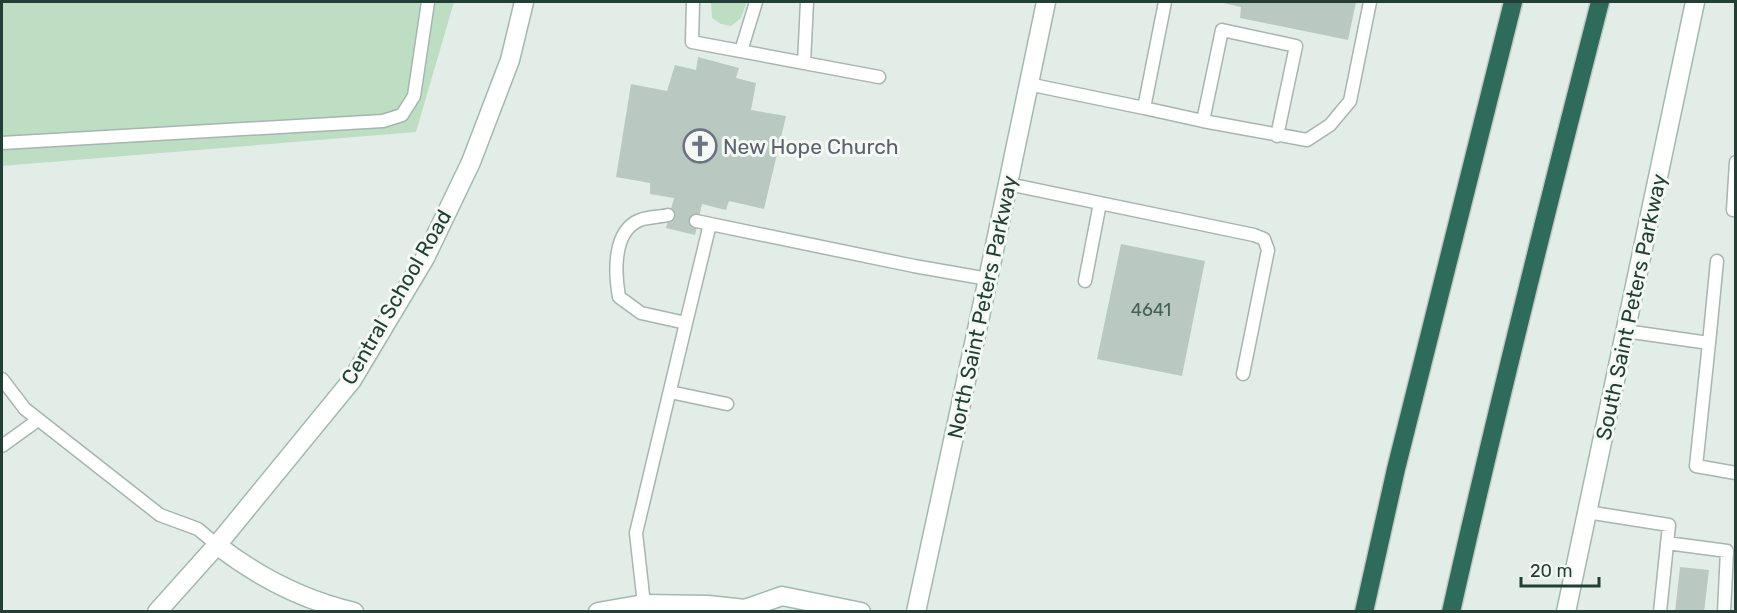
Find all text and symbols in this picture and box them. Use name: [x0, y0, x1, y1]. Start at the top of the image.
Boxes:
church icon: New Hope Church: [682, 128, 718, 164]
place label: New Hope Church: [723, 134, 899, 159]
street label: South Saint Peters Parkway: [1591, 171, 1672, 442]
street label: North Saint Peters Parkway: [942, 173, 1022, 441]
street label: Central School Road: [336, 205, 456, 389]
house number: 4641: [1131, 299, 1171, 321]
scale bar: [1521, 550, 1599, 588]
text: 20 m: [1530, 560, 1572, 582]

